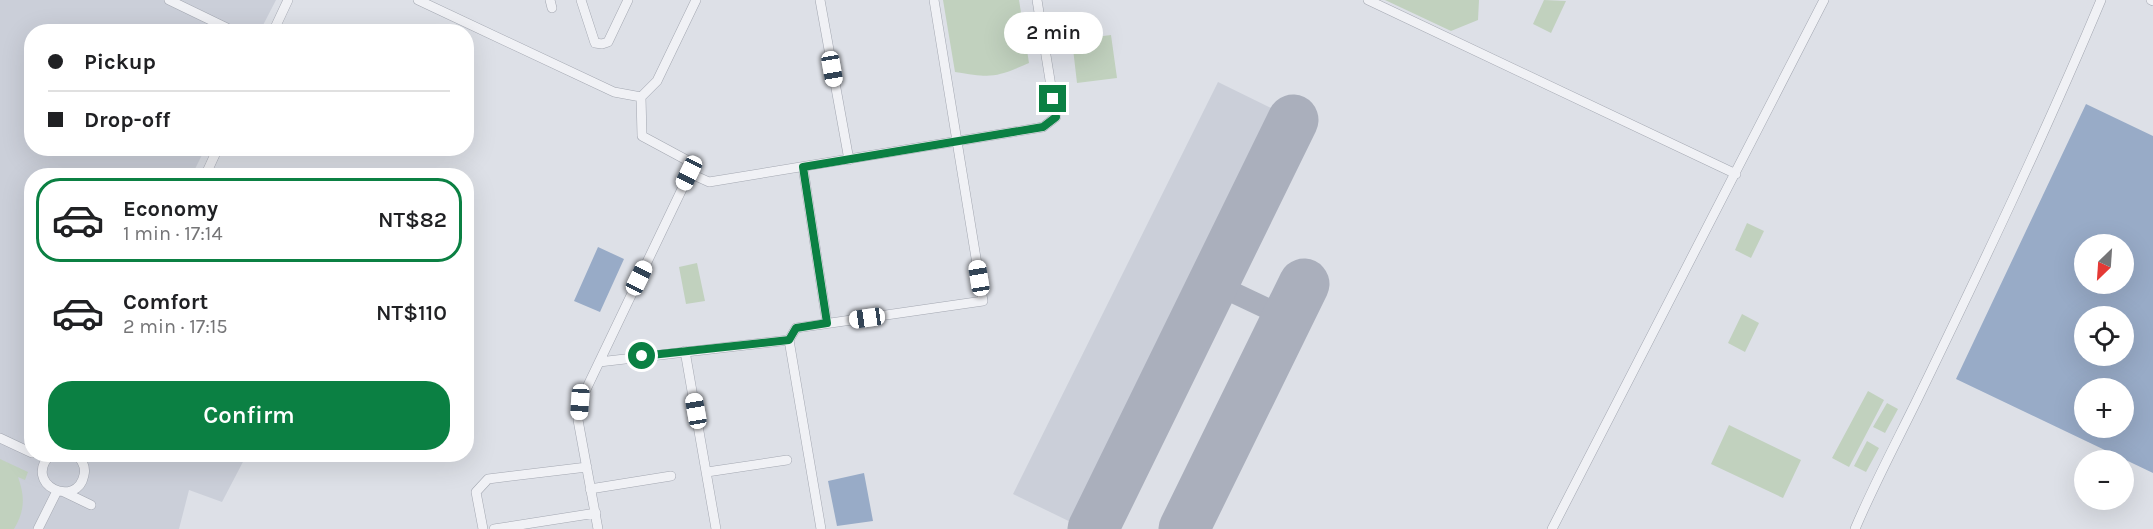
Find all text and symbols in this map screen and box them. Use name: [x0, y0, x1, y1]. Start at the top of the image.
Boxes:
callout: 2 min: [1004, 12, 1102, 54]
text: 2 min: [1026, 21, 1081, 44]
text: Pickup: [84, 49, 156, 75]
car: [820, 50, 844, 88]
route end: [1039, 85, 1066, 112]
text: Drop-off: [84, 107, 170, 133]
car: [673, 153, 705, 193]
icon: car: [51, 193, 105, 247]
text: Economy: [123, 196, 218, 222]
text: NT$82: [378, 207, 447, 233]
text: 1 min · 17:14: [123, 222, 223, 245]
north arrow: [2074, 234, 2134, 294]
map controls: [2074, 234, 2134, 510]
car: [623, 258, 655, 298]
car: [967, 259, 991, 297]
icon: car: [51, 286, 105, 340]
text: Comfort: [123, 289, 208, 315]
text: NT$110: [376, 300, 447, 326]
button: locate: [2074, 306, 2134, 366]
car: [848, 307, 886, 329]
text: 2 min · 17:15: [123, 315, 228, 338]
route start: [628, 342, 655, 369]
button: +: [2074, 378, 2134, 438]
button: Confirm: [48, 381, 450, 450]
car: [570, 383, 590, 421]
car: [684, 392, 708, 430]
button: −: [2074, 450, 2134, 510]

